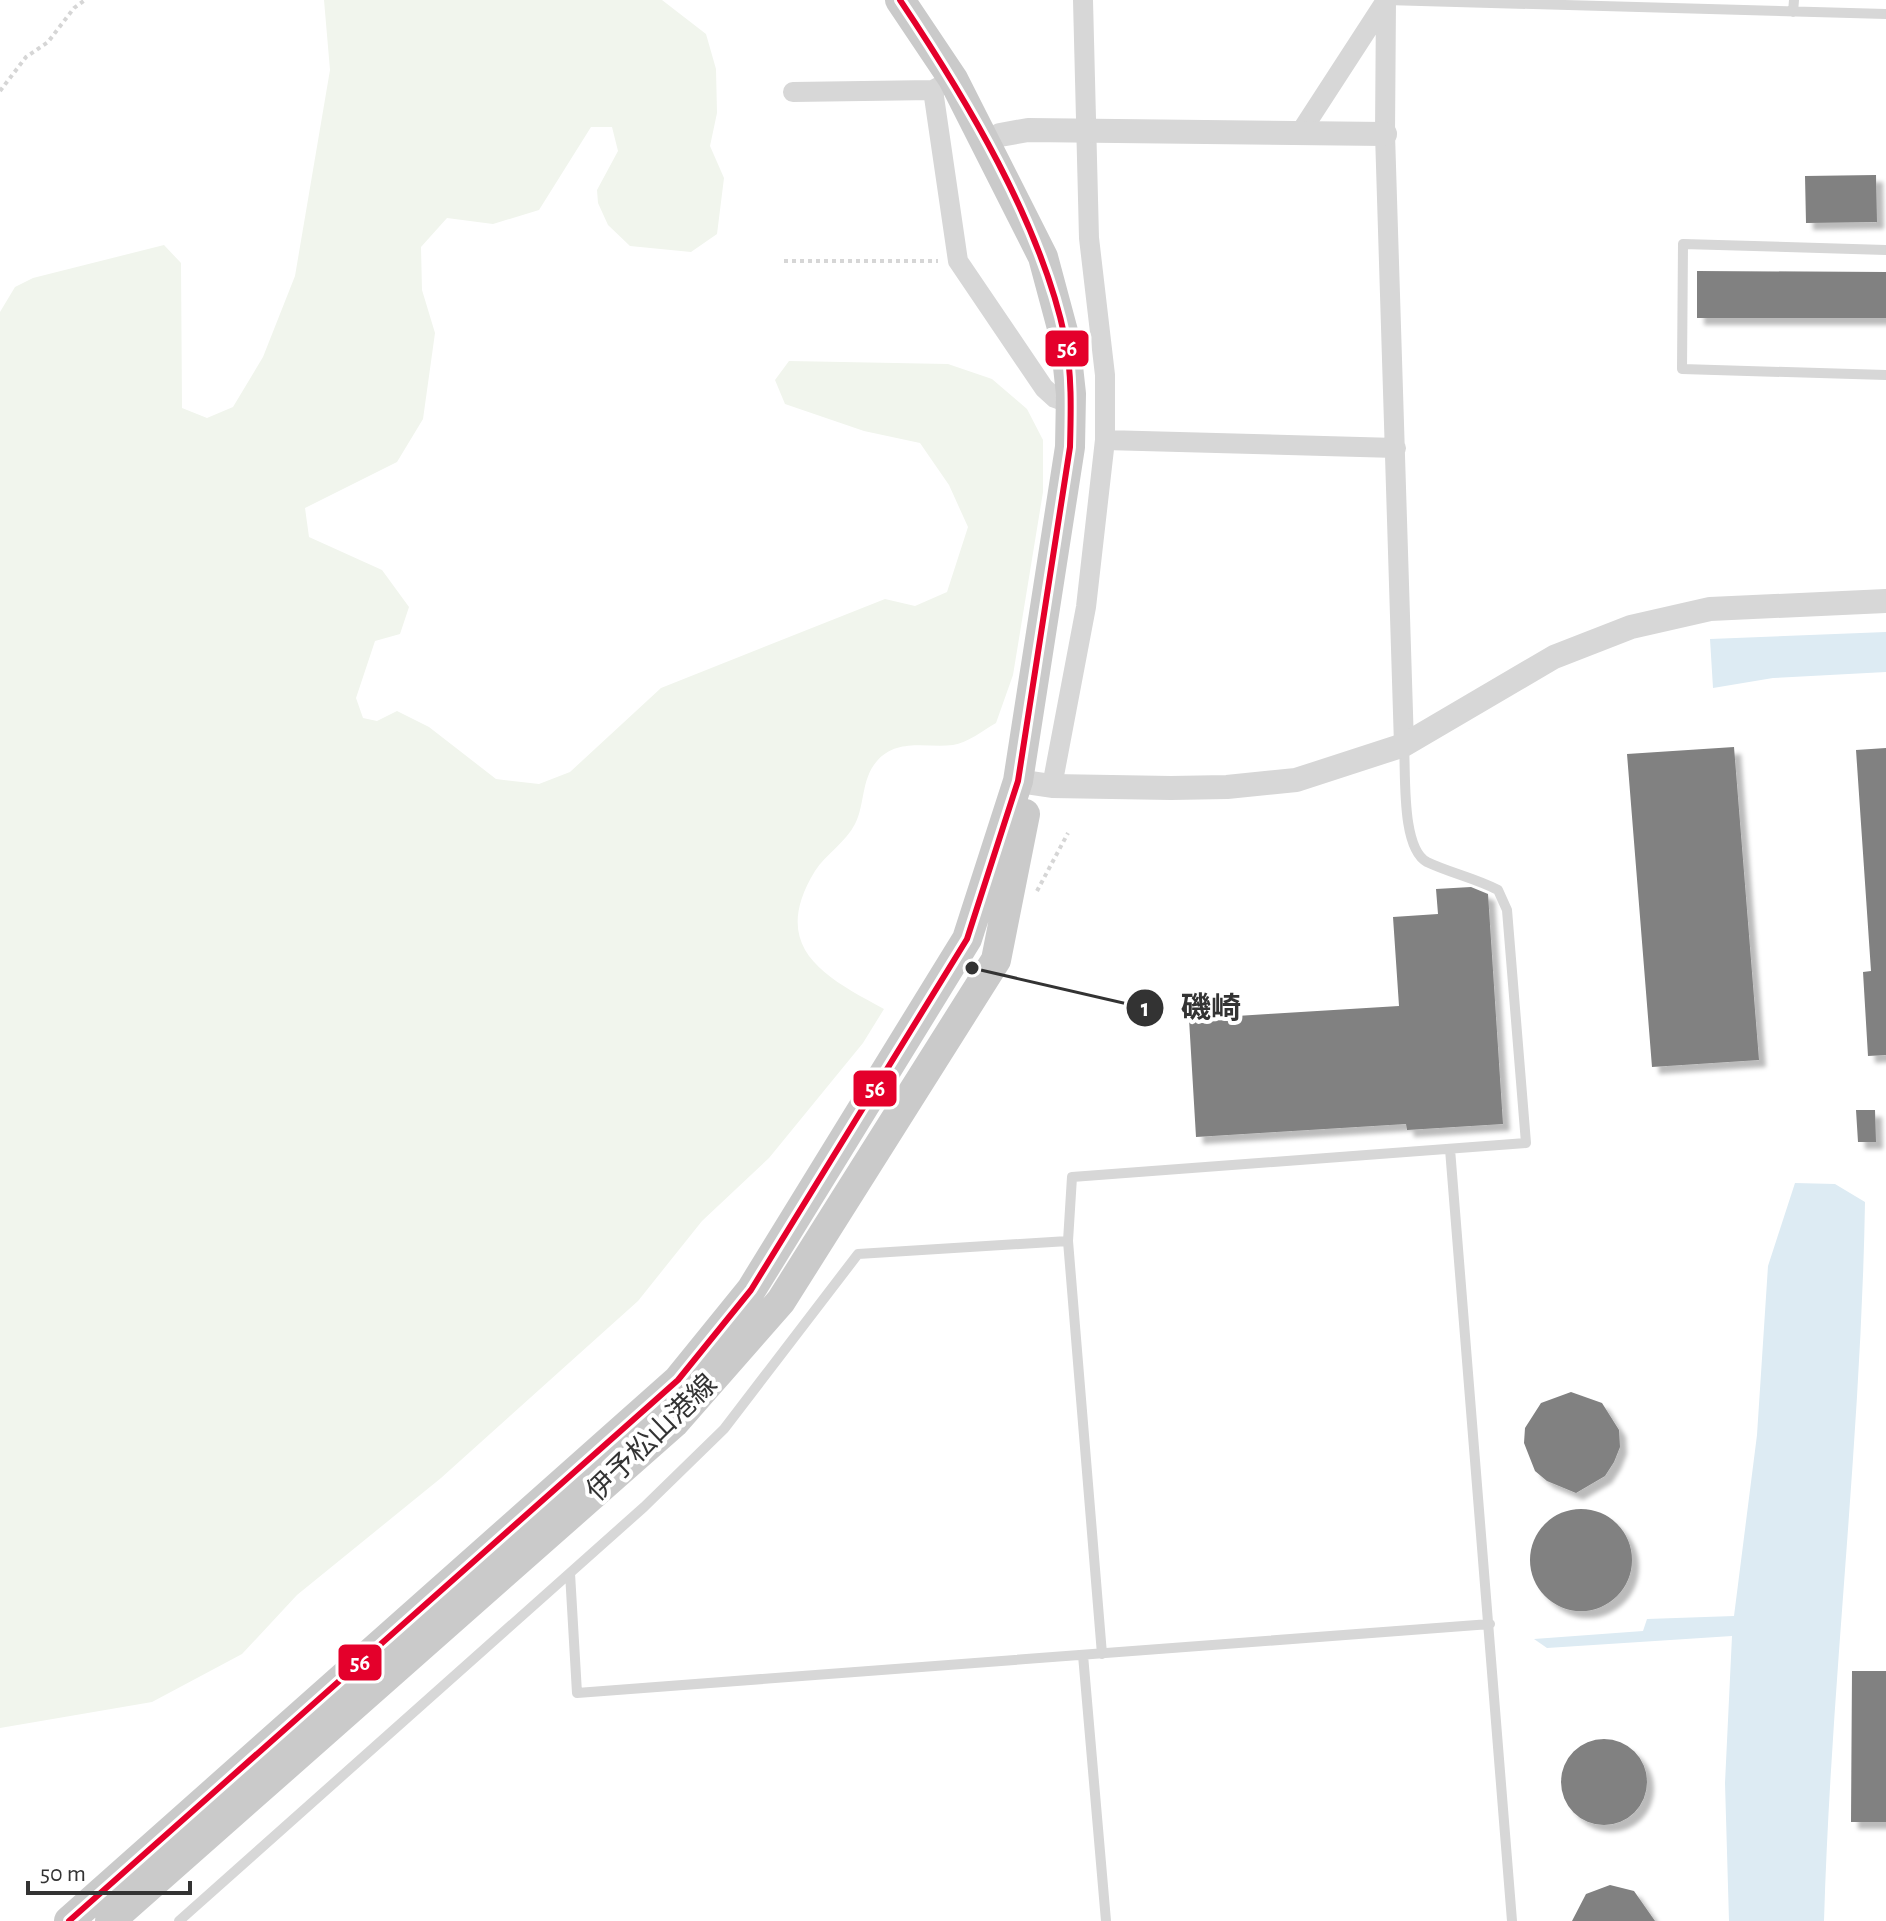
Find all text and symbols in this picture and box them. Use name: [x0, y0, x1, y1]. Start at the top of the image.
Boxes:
line badge: 56: [1044, 329, 1090, 368]
text: 56: [1057, 338, 1077, 360]
callout: 磯崎: [1125, 981, 1257, 1035]
text: 磯崎: [1181, 992, 1241, 1024]
text: 1: [1141, 997, 1149, 1021]
line badge: 56: [852, 1069, 898, 1108]
text: 56: [865, 1078, 885, 1100]
street label: 伊予松山港線: [581, 1369, 723, 1507]
line badge: 56: [337, 1643, 383, 1682]
text: 56: [350, 1652, 370, 1674]
scale bar: [28, 1845, 190, 1895]
text: 50 m: [40, 1862, 86, 1886]

